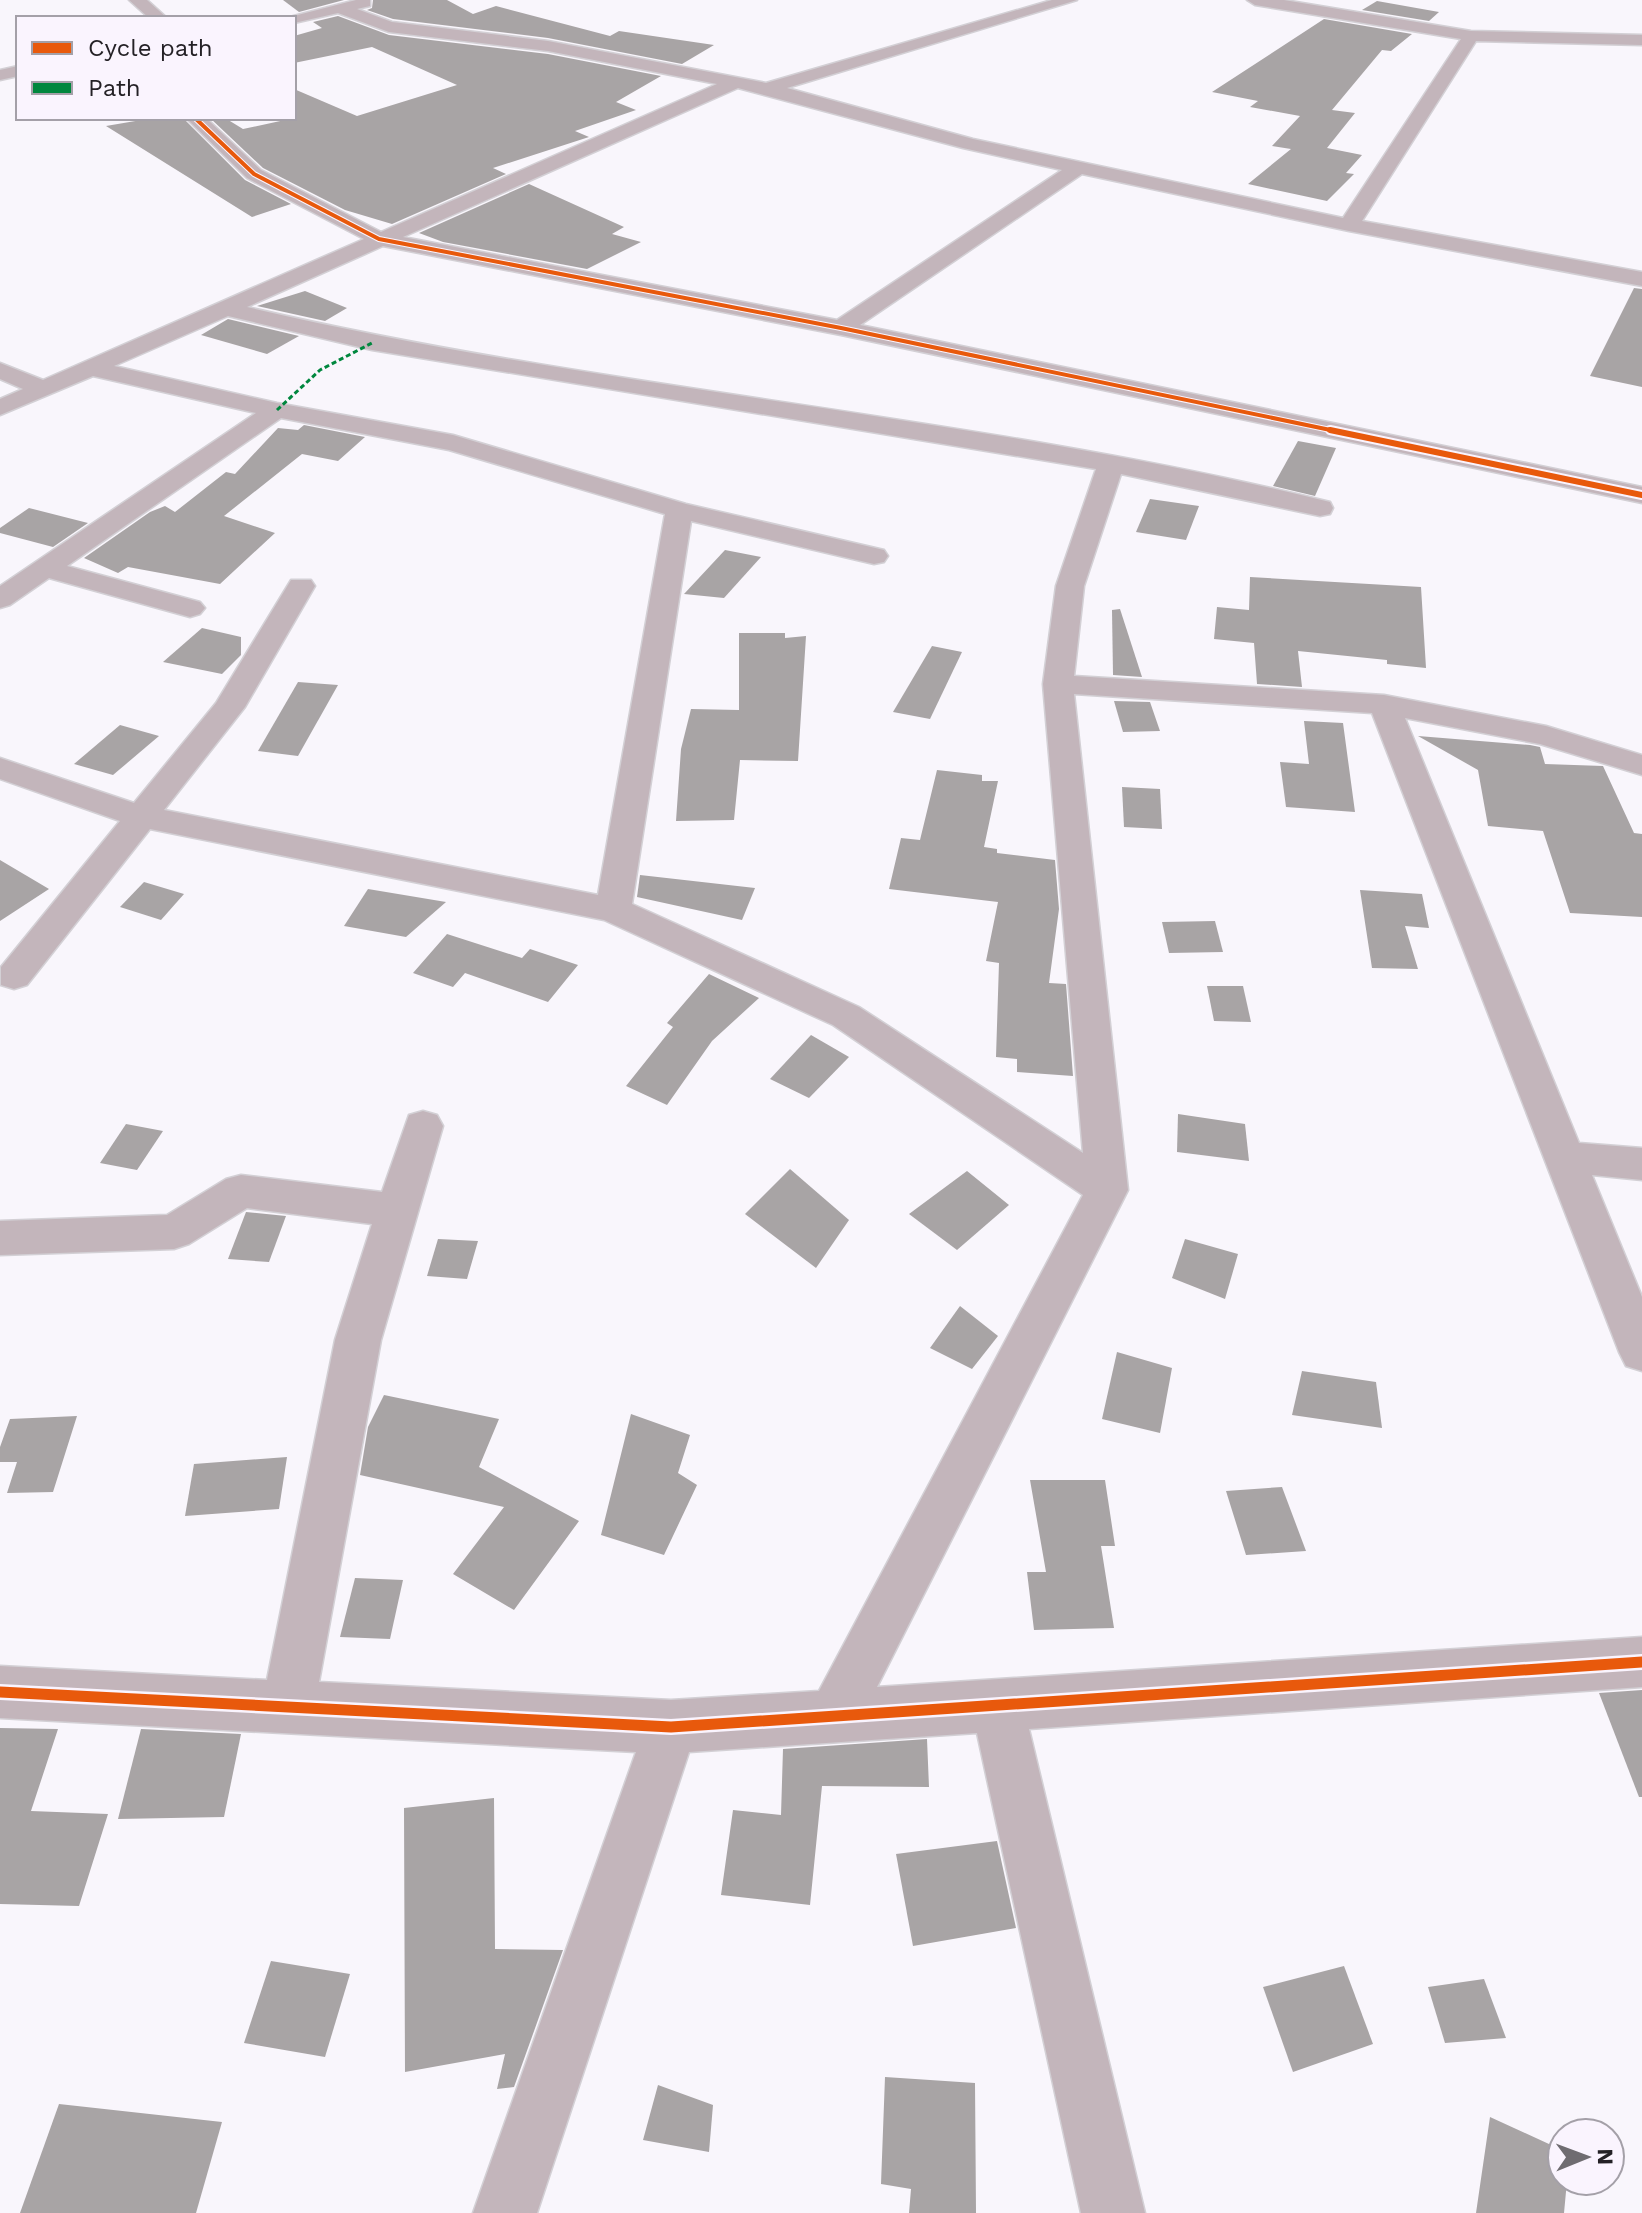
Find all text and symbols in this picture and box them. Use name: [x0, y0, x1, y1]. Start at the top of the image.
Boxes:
legend: [16, 16, 296, 120]
text: Cycle path: [88, 34, 213, 62]
text: Path: [88, 74, 141, 102]
north arrow: [1546, 2117, 1626, 2197]
text: N: [1593, 2148, 1618, 2165]

